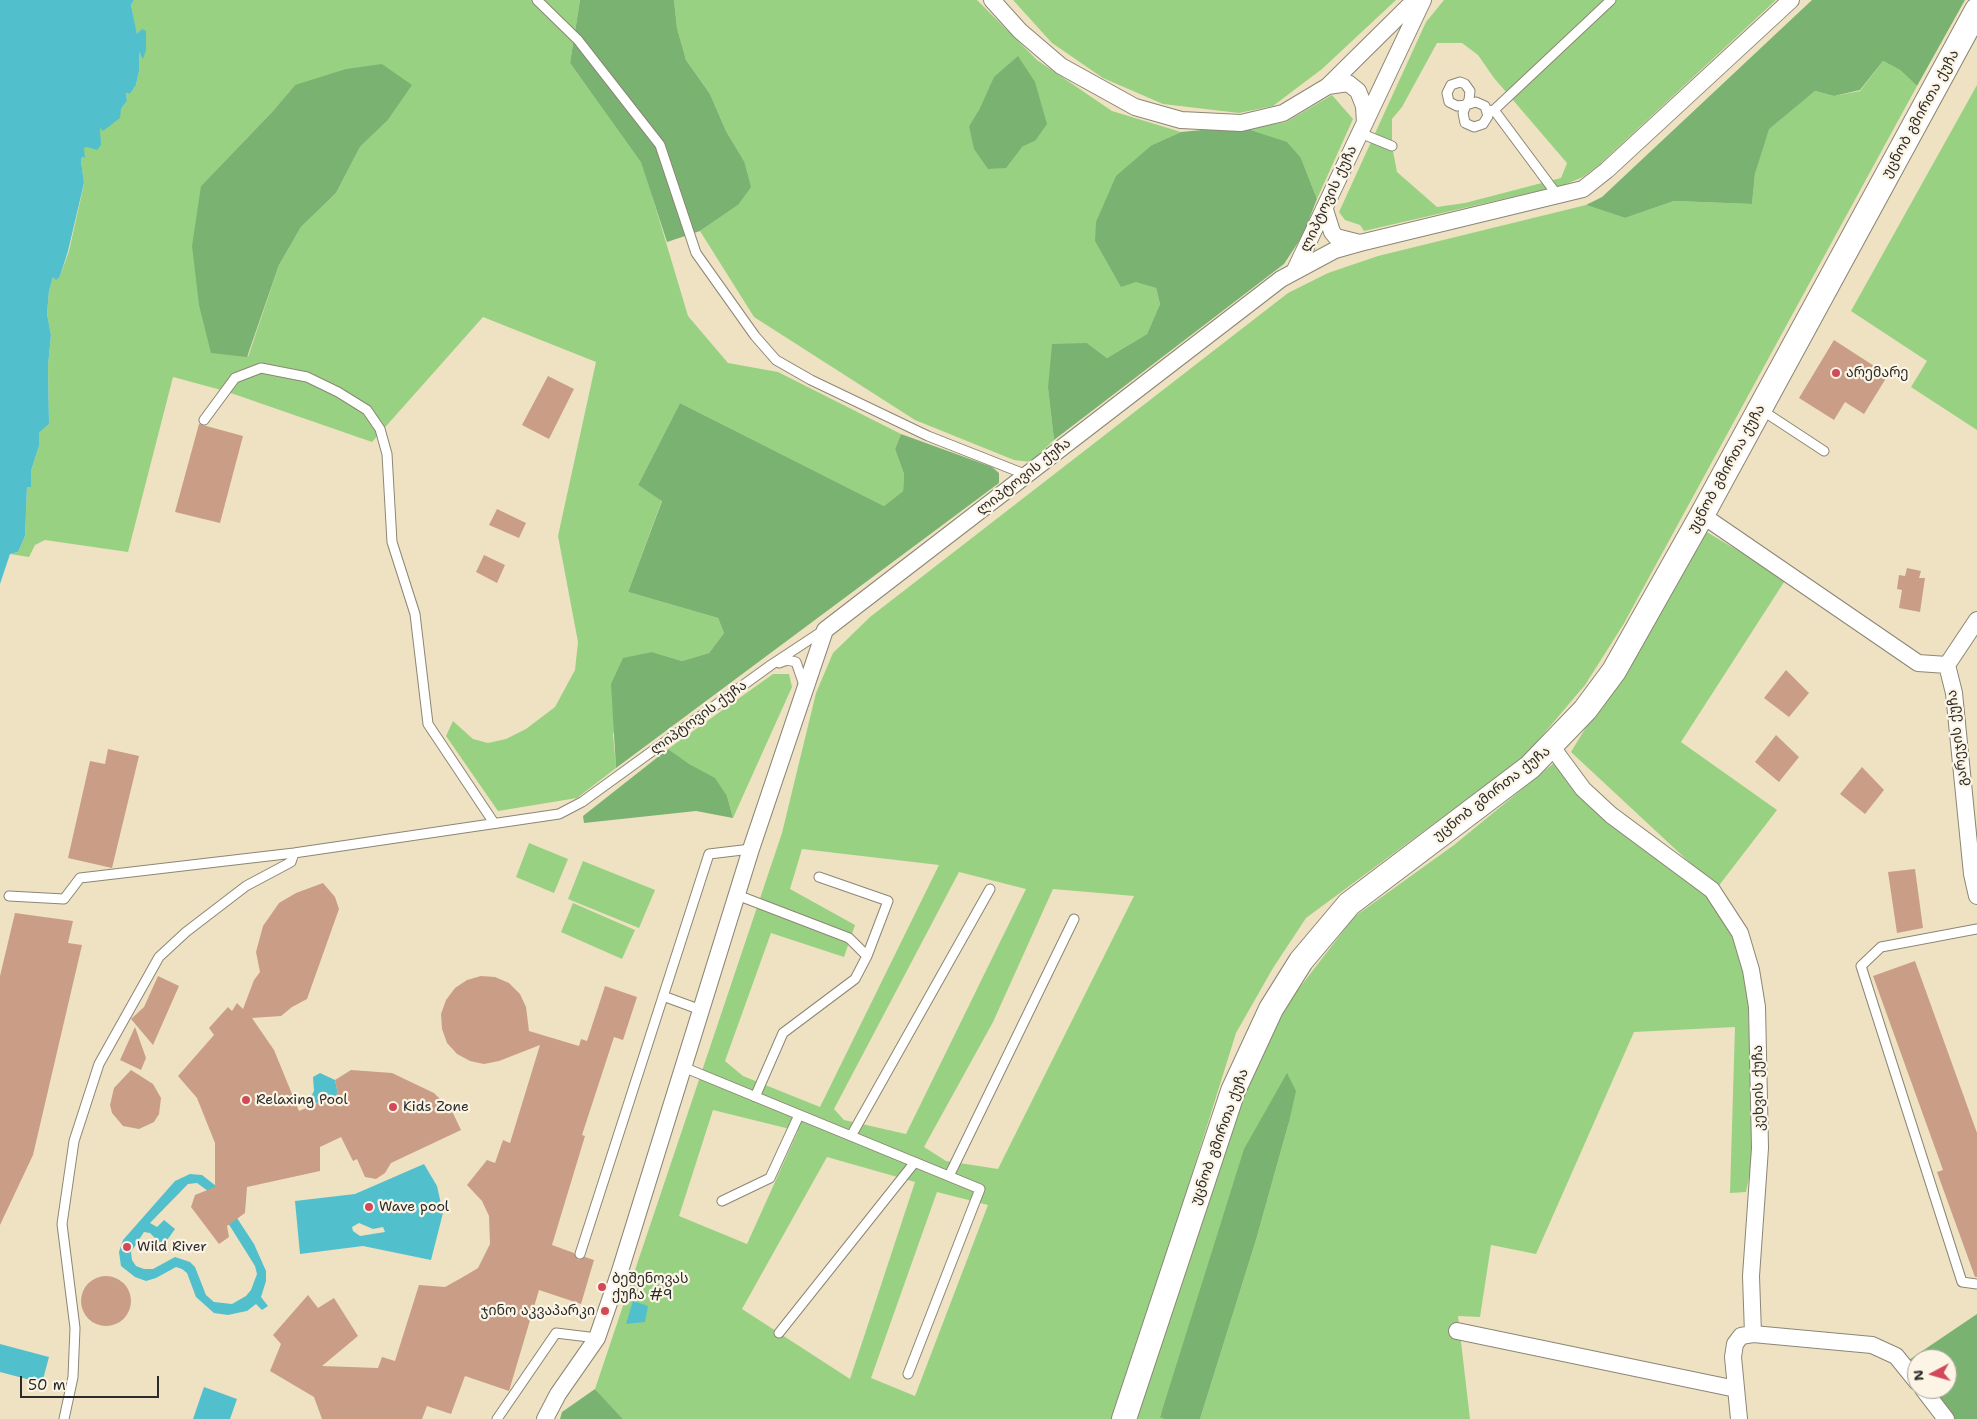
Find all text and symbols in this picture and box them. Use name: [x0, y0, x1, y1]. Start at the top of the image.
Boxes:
street label: უცნობ გმირთა ქუჩა: [1879, 47, 1963, 181]
street label: ლიპტოვის ქუჩა: [1297, 143, 1361, 255]
place label: არემარე: [1846, 365, 1908, 381]
marker: არემარე: [1830, 367, 1842, 379]
street label: უცნობ გმირთა ქუჩა: [1685, 402, 1769, 536]
street label: ლიპტოვის ქუჩა: [973, 435, 1075, 519]
street label: ლიპტოვის ქუჩა: [647, 677, 751, 759]
street label: გარეჯის ქუჩა: [1944, 689, 1972, 787]
street label: უცნობ გმირთა ქუჩა: [1430, 743, 1554, 845]
street label: კეხვის ქუჩა: [1750, 1045, 1768, 1131]
street label: უცნობ გმირთა ქუჩა: [1188, 1067, 1252, 1207]
place label: Relaxing Pool: [256, 1092, 348, 1108]
marker: Relaxing Pool: [240, 1094, 252, 1106]
place label: Kids Zone: [403, 1099, 469, 1115]
marker: Kids Zone: [387, 1101, 399, 1113]
place label: Wave pool: [379, 1199, 449, 1215]
marker: Wave pool: [363, 1201, 375, 1213]
place label: Wild River: [137, 1239, 207, 1255]
marker: Wild River: [121, 1241, 133, 1253]
place label: ბეშენოვას ქუჩა #9: [612, 1271, 688, 1304]
marker: ბეშენოვას ქუჩა #9: [596, 1281, 608, 1293]
place label: ჯინო აკვაპარკი: [480, 1303, 595, 1319]
marker: ჯინო აკვაპარკი: [599, 1305, 611, 1317]
north arrow: [1907, 1349, 1957, 1399]
scale bar: [22, 1366, 161, 1398]
text: N: [1909, 1369, 1928, 1382]
text: 50 m: [28, 1375, 66, 1395]

